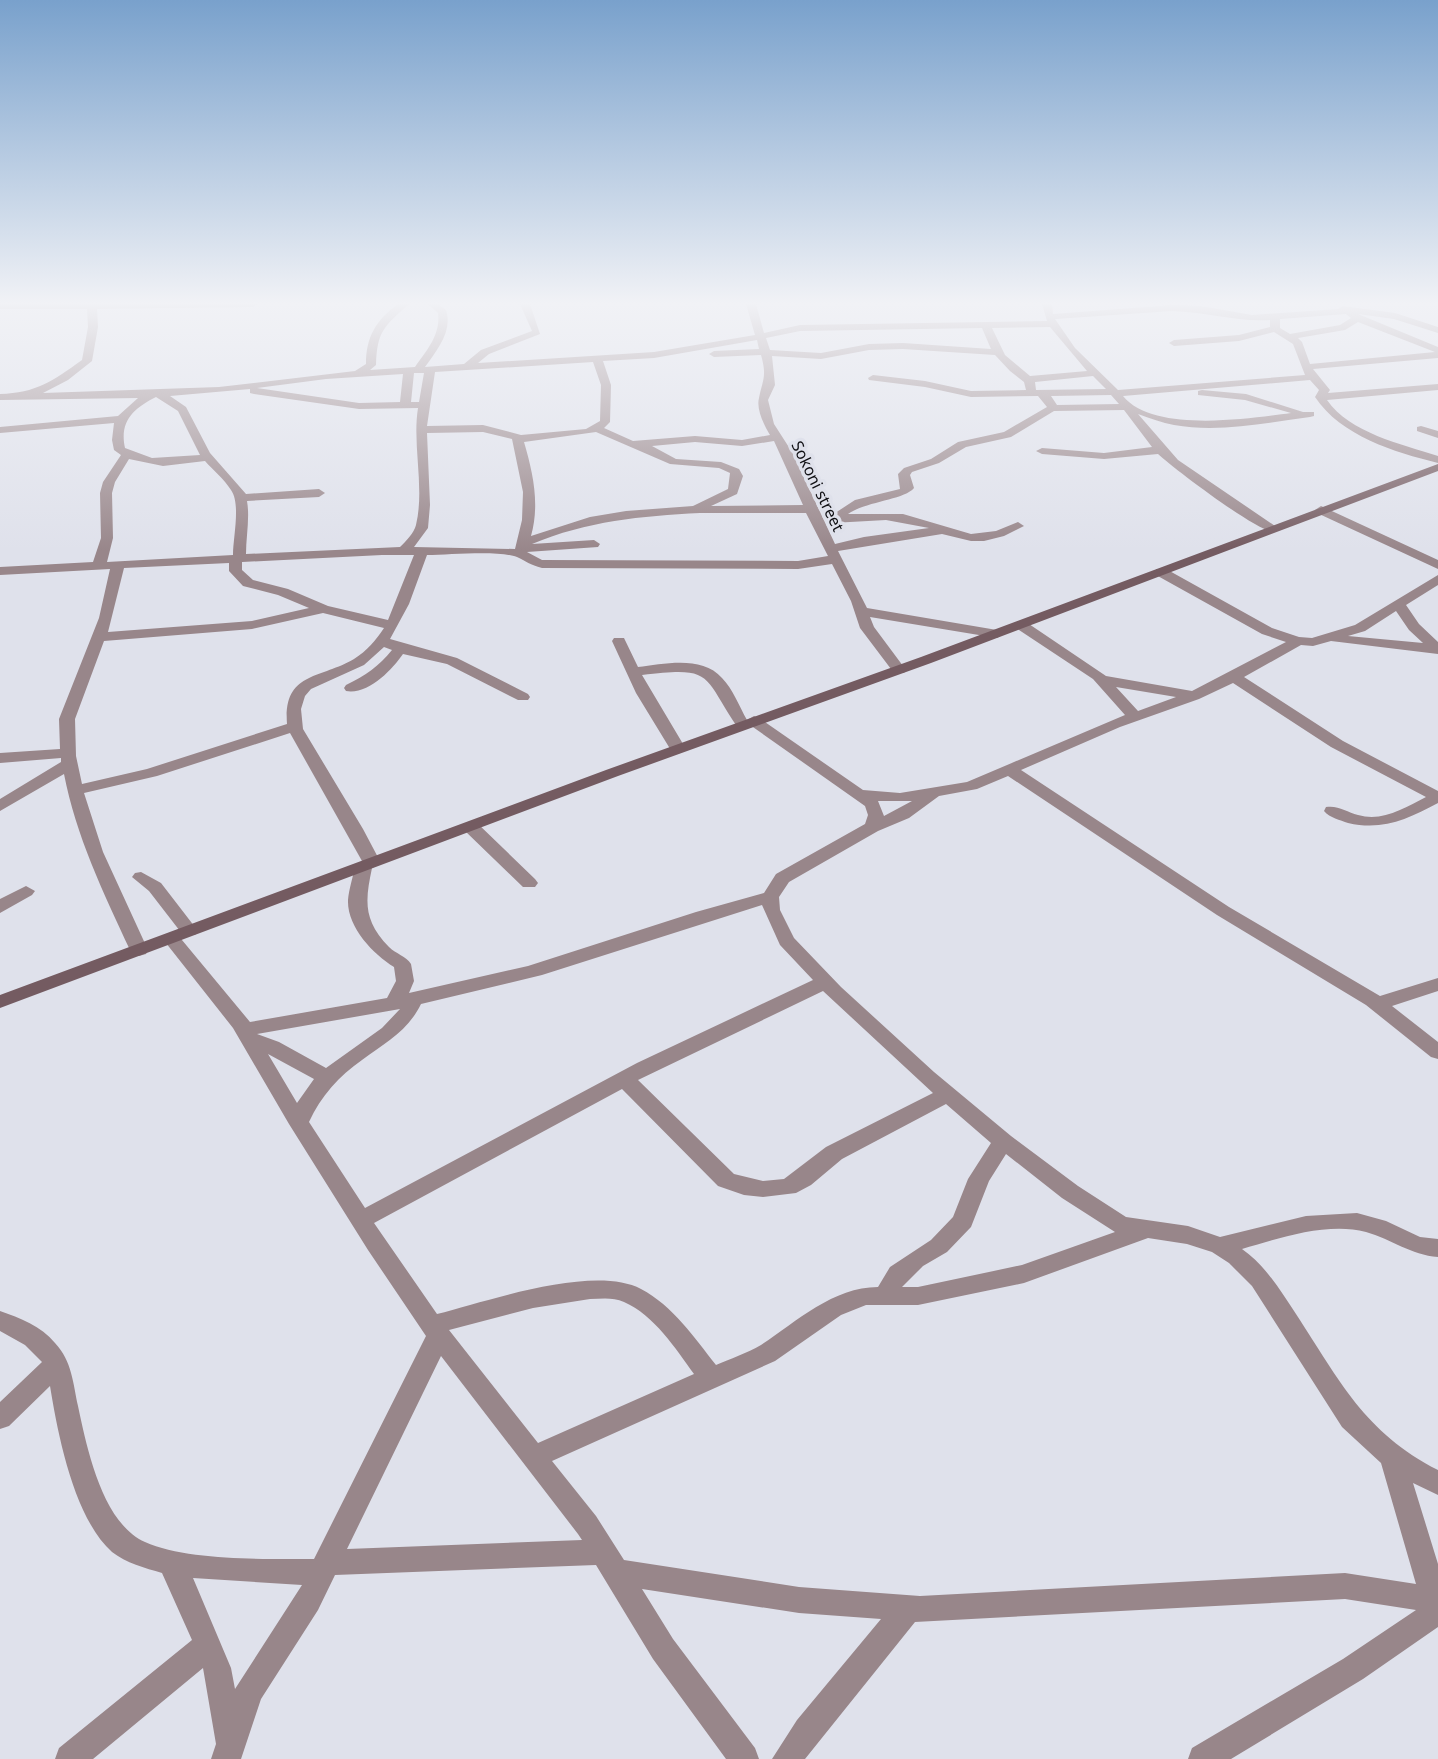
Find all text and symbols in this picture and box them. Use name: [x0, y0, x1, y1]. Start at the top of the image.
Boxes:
street label: Sokoni street: [787, 437, 850, 535]

